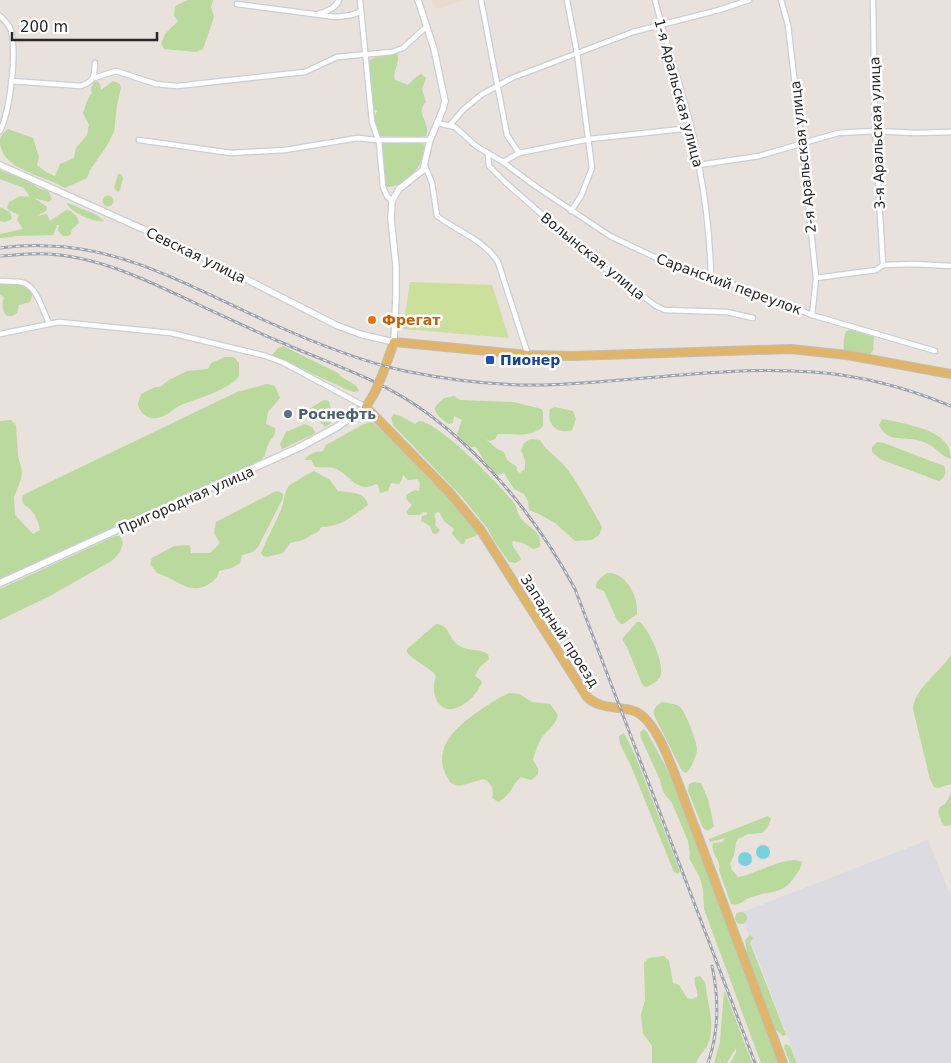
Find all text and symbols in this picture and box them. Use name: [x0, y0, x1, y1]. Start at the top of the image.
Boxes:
scale bar: [12, 10, 158, 42]
street label: 1-я Аральская улица: [651, 17, 707, 169]
text: 200 m: [20, 18, 68, 36]
street label: 3-я Аральская улица: [866, 56, 888, 210]
street label: 2-я Аральская улица: [787, 80, 819, 234]
street label: Волынская улица: [538, 209, 648, 303]
street label: Севская улица: [144, 224, 248, 286]
street label: Саранский переулок: [654, 250, 804, 318]
place label: Фрегат: [382, 312, 441, 328]
marker: Фрегат: [366, 314, 378, 326]
place label: Пионер: [500, 352, 560, 368]
marker: Пионер: [484, 354, 496, 366]
place label: Роснефть: [298, 406, 376, 422]
marker: Роснефть: [282, 408, 294, 420]
street label: Пригородная улица: [116, 463, 256, 537]
street label: Западный проезд: [518, 572, 602, 690]

